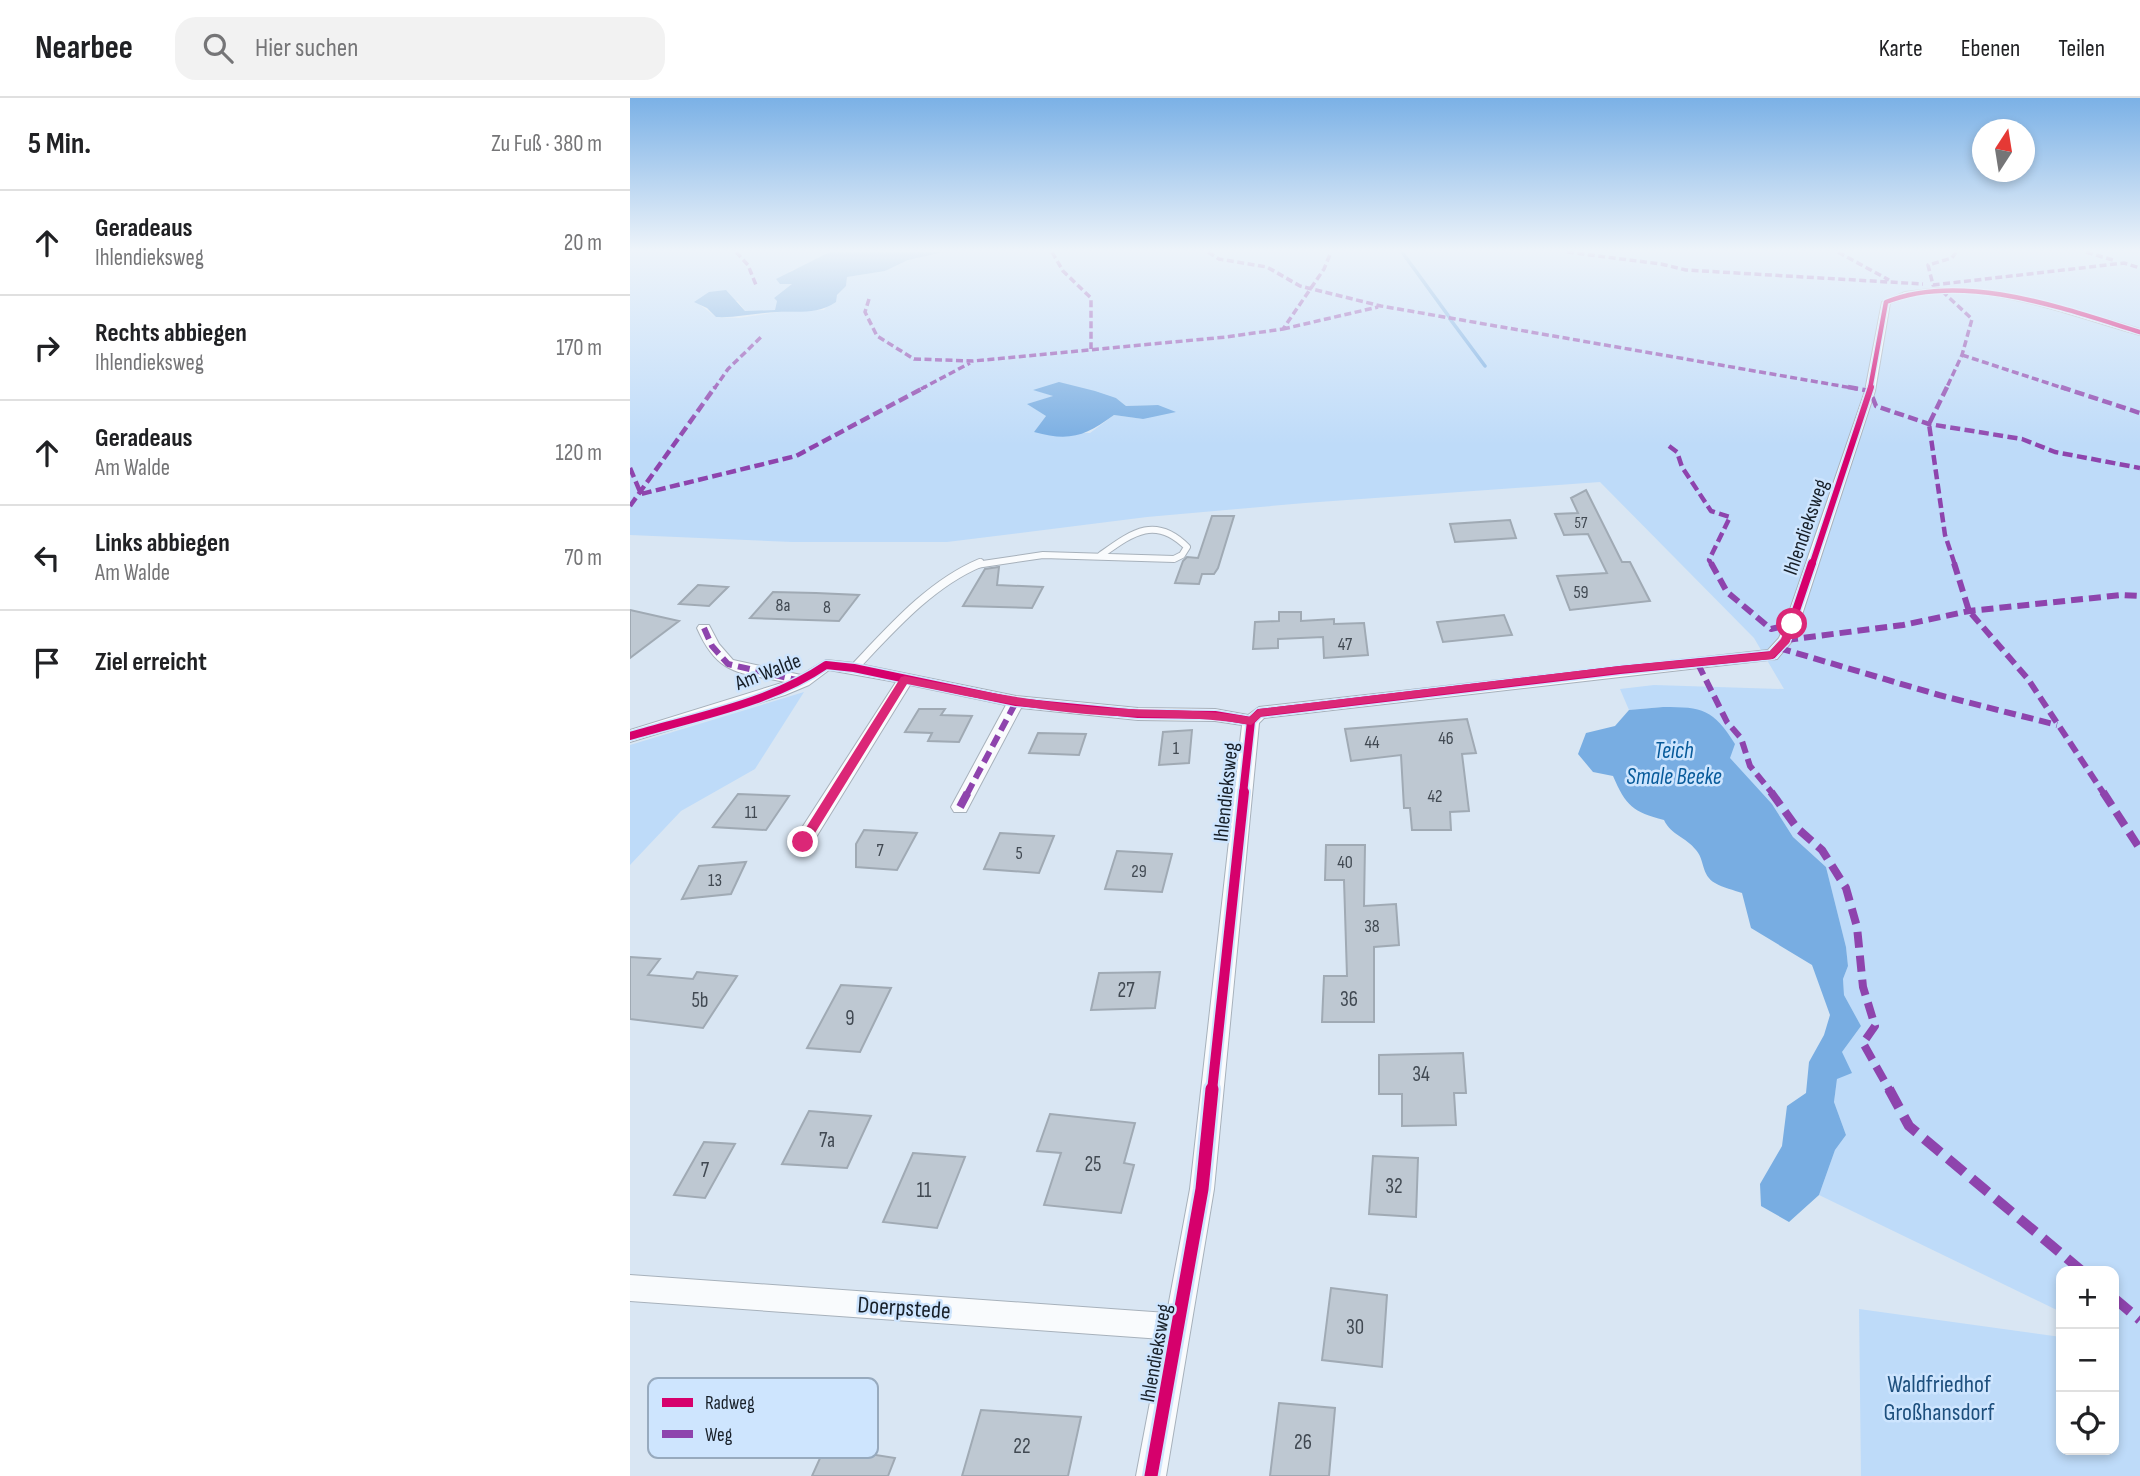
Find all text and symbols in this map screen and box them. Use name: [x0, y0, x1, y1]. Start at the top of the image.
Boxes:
search box: [175, 17, 665, 80]
text: Nearbee: [35, 28, 133, 68]
icon: search: [199, 29, 237, 67]
text: Hier suchen: [255, 33, 358, 64]
text: Karte: [1879, 34, 1923, 63]
text: Ebenen: [1961, 34, 2020, 63]
text: Teilen: [2058, 34, 2105, 63]
north arrow: [1972, 119, 2035, 182]
text: 5 Min.: [28, 126, 91, 162]
text: Zu Fuß · 380 m: [491, 130, 602, 158]
text: Geradeaus: [95, 213, 193, 244]
icon: ahead: [28, 224, 66, 262]
text: 20 m: [564, 229, 602, 257]
text: Ihlendieksweg: [95, 244, 204, 272]
text: Rechts abbiegen: [95, 318, 247, 349]
icon: right: [28, 329, 66, 367]
text: 170 m: [556, 334, 602, 362]
text: Ihlendieksweg: [95, 349, 204, 377]
text: Geradeaus: [95, 423, 193, 454]
icon: ahead: [28, 434, 66, 472]
text: 120 m: [556, 439, 602, 467]
text: Am Walde: [95, 454, 170, 482]
street label: Ihlendieksweg: [1778, 476, 1834, 578]
house number: 57: [1575, 514, 1588, 533]
text: Links abbiegen: [95, 528, 230, 559]
icon: left: [28, 539, 66, 577]
text: 70 m: [564, 544, 602, 572]
text: Am Walde: [95, 559, 170, 587]
house number: 59: [1573, 582, 1589, 603]
house number: 8a: [776, 595, 790, 616]
house number: 8: [823, 597, 831, 618]
route start: [1776, 608, 1807, 639]
house number: 47: [1338, 634, 1353, 655]
icon: arrive: [28, 644, 66, 682]
text: Ziel erreicht: [95, 647, 207, 678]
street label: Am Walde: [731, 648, 804, 696]
house number: 46: [1438, 728, 1454, 749]
house number: 44: [1364, 732, 1380, 753]
water label: Teich Smale Beeke: [1626, 737, 1722, 791]
house number: 1: [1173, 738, 1180, 759]
street label: Ihlendieksweg: [1208, 741, 1244, 843]
house number: 42: [1427, 786, 1443, 807]
house number: 11: [745, 802, 758, 823]
route end: [787, 826, 818, 857]
house number: 7: [876, 840, 884, 861]
house number: 5: [1015, 843, 1023, 864]
house number: 40: [1337, 852, 1353, 873]
house number: 29: [1131, 861, 1147, 882]
house number: 13: [708, 870, 722, 891]
house number: 38: [1364, 916, 1380, 937]
house number: 27: [1117, 978, 1135, 1003]
house number: 36: [1340, 987, 1358, 1012]
house number: 5b: [691, 988, 709, 1013]
house number: 9: [845, 1006, 855, 1031]
house number: 34: [1412, 1062, 1430, 1087]
house number: 7a: [819, 1128, 835, 1153]
house number: 25: [1084, 1152, 1102, 1177]
house number: 7: [701, 1158, 710, 1183]
house number: 32: [1385, 1174, 1403, 1199]
house number: 11: [917, 1178, 932, 1203]
map controls: [2056, 1266, 2119, 1455]
button: +: [2056, 1266, 2119, 1329]
street label: Doerpstede: [856, 1290, 952, 1326]
street label: Ihlendieksweg: [1135, 1302, 1177, 1404]
house number: 30: [1346, 1315, 1364, 1340]
button: −: [2056, 1329, 2119, 1392]
park label: Waldfriedhof Großhansdorf: [1883, 1370, 1996, 1427]
legend: [648, 1378, 878, 1458]
text: Radweg: [705, 1392, 755, 1415]
button: locate: [2056, 1392, 2119, 1455]
text: Weg: [705, 1424, 733, 1447]
house number: 26: [1294, 1430, 1312, 1455]
house number: 22: [1013, 1434, 1031, 1459]

